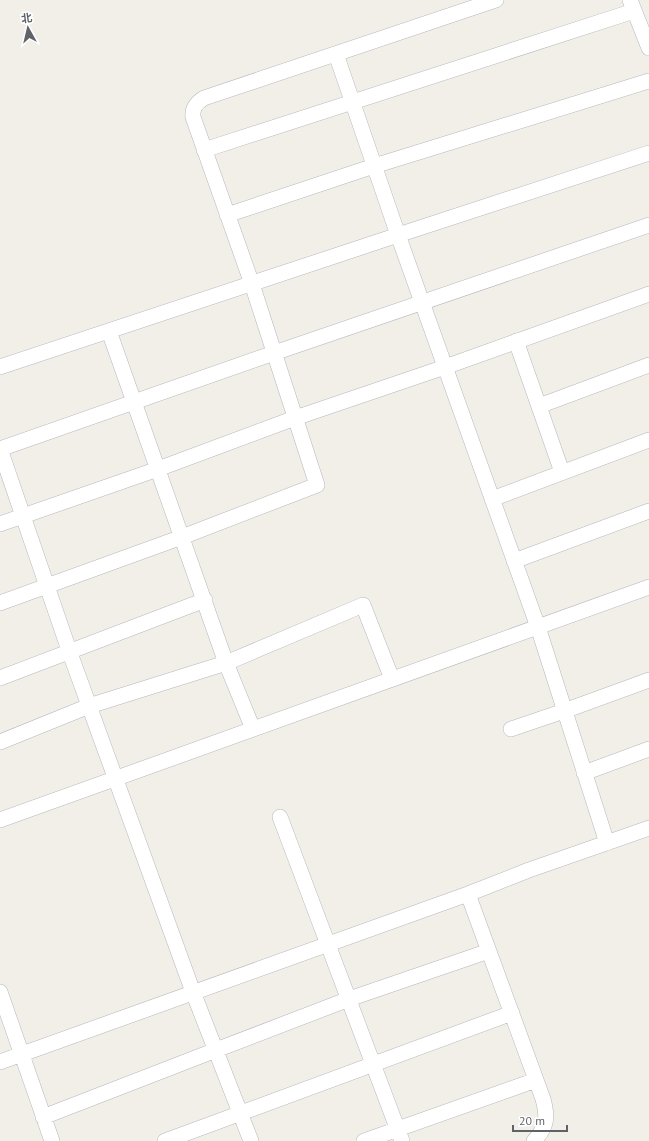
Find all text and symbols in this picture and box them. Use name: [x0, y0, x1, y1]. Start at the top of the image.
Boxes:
north arrow: [8, 8, 48, 48]
text: 北: [20, 10, 33, 26]
scale bar: [513, 1107, 567, 1133]
text: 20 m: [519, 1113, 545, 1128]

